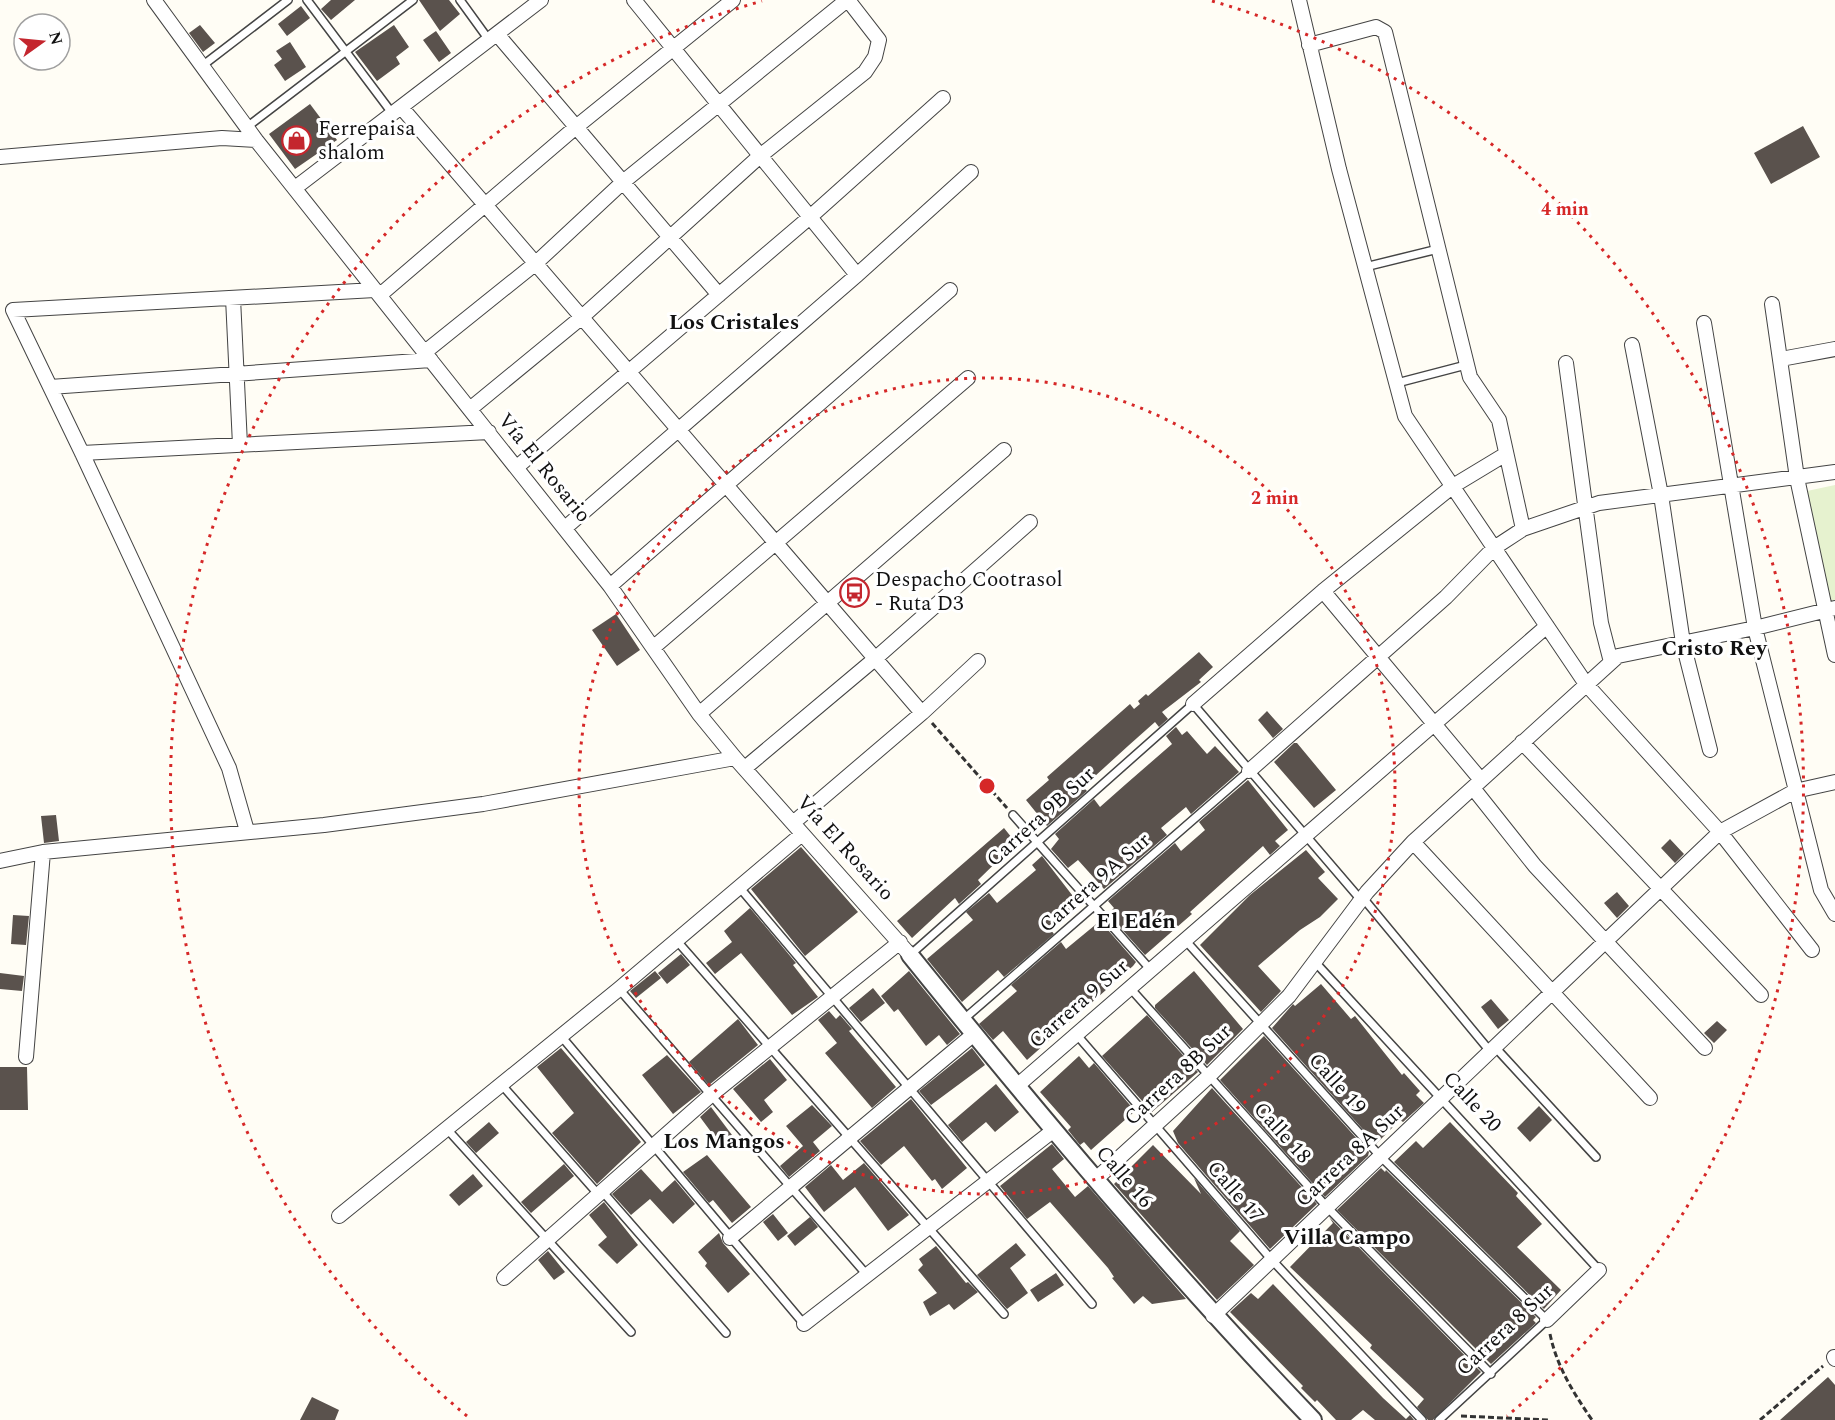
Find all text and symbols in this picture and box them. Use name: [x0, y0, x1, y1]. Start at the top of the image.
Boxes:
north arrow: [12, 12, 72, 72]
text: N: [42, 29, 69, 48]
place label: Ferrepaisa shalom: [318, 113, 416, 169]
shop icon: Ferrepaisa shalom: [281, 125, 313, 157]
text: 4 min: [1541, 196, 1589, 223]
district label: Los Cristales: [669, 306, 799, 339]
street label: Vía El Rosario: [490, 406, 598, 530]
text: 2 min: [1251, 485, 1299, 512]
place label: Despacho Cootrasol - Ruta D3: [875, 564, 1063, 620]
bus stop icon: Despacho Cootrasol - Ruta D3: [838, 576, 870, 608]
district label: Cristo Rey: [1661, 632, 1768, 665]
street label: Carrera 9B Sur: [979, 759, 1103, 875]
centre of rings: [977, 776, 997, 796]
street label: Vía El Rosario: [788, 788, 902, 908]
street label: Carrera 9A Sur: [1032, 825, 1158, 941]
district label: El Edén: [1096, 905, 1176, 938]
street label: Carrera 9 Sur: [1022, 951, 1136, 1057]
street label: Carrera 8B Sur: [1117, 1016, 1239, 1134]
street label: Calle 19: [1300, 1046, 1374, 1122]
street label: Calle 20: [1435, 1064, 1509, 1140]
street label: Calle 18: [1245, 1095, 1319, 1171]
street label: Carrera 8A Sur: [1288, 1097, 1412, 1215]
district label: Los Mangos: [663, 1125, 785, 1158]
street label: Calle 16: [1088, 1139, 1160, 1215]
street label: Calle 17: [1199, 1154, 1271, 1230]
district label: Villa Campo: [1283, 1221, 1411, 1254]
street label: Carrera 8 Sur: [1449, 1276, 1561, 1384]

